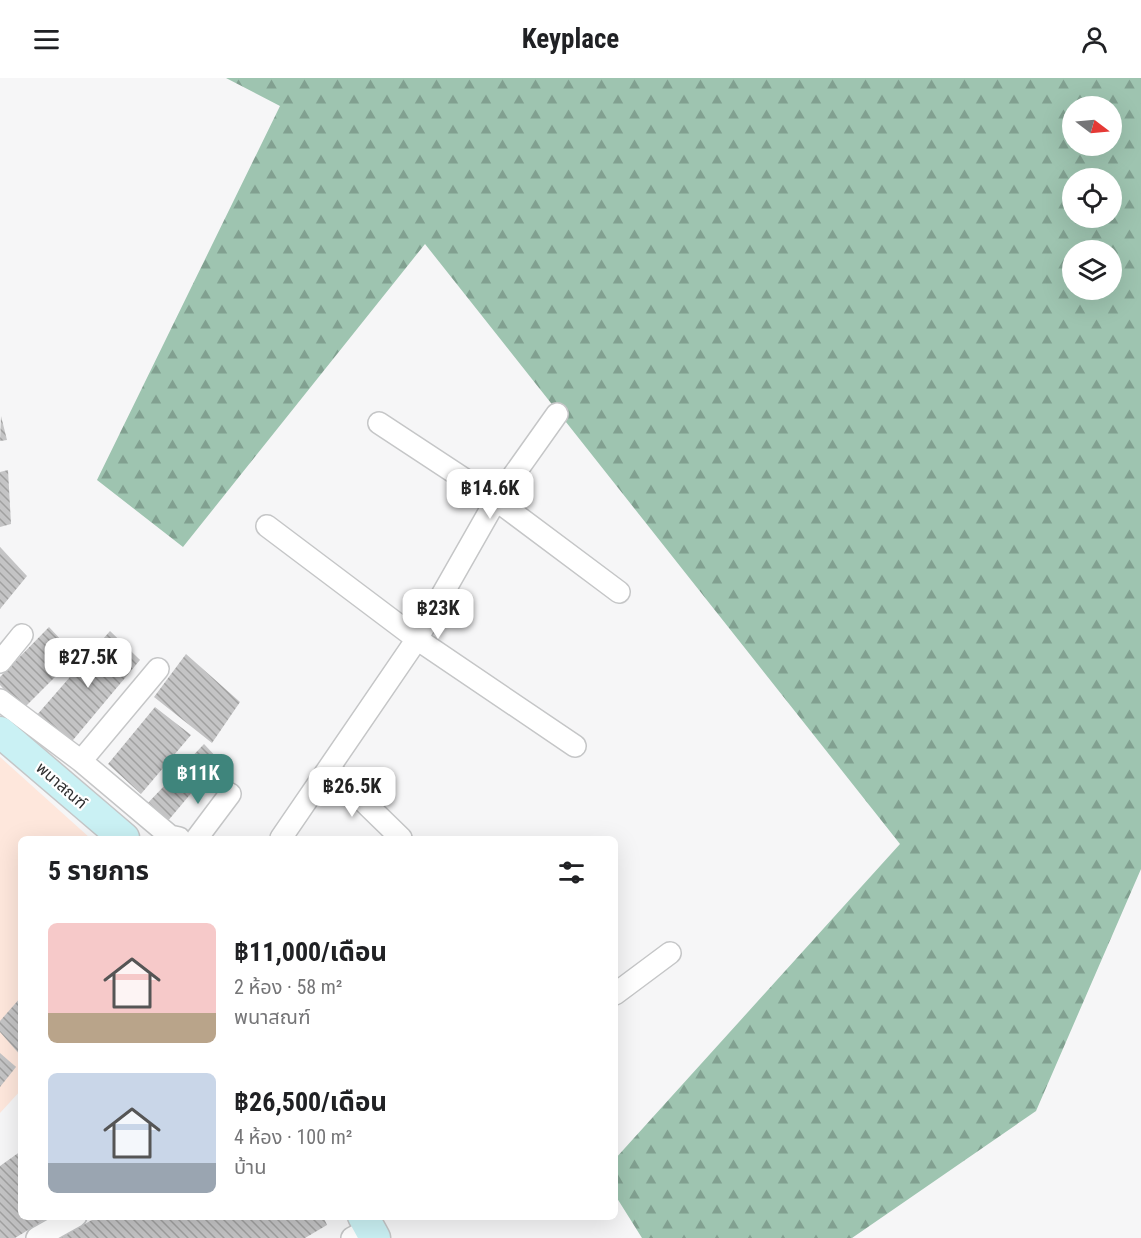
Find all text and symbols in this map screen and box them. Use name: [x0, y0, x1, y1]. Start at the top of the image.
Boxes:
icon: menu: [30, 23, 63, 56]
text: Keyplace: [522, 23, 619, 55]
icon: person: [1078, 23, 1111, 56]
north arrow: [1062, 96, 1122, 156]
map controls: [1062, 96, 1122, 300]
button: locate: [1062, 168, 1122, 228]
button: layers: [1062, 240, 1122, 300]
pin: ฿14.6K: [441, 469, 539, 520]
text: ฿14.6K: [461, 476, 519, 500]
pin: ฿23K: [402, 589, 474, 640]
text: ฿23K: [417, 596, 459, 620]
pin: ฿27.5K: [39, 638, 137, 689]
text: ฿27.5K: [59, 645, 117, 669]
pin: ฿11K: [162, 754, 234, 805]
street label: พนาสณฑ์: [32, 758, 91, 813]
text: ฿11K: [177, 761, 219, 785]
pin: ฿26.5K: [303, 767, 401, 818]
text: ฿26.5K: [323, 774, 381, 798]
text: 5 รายการ: [48, 856, 149, 886]
icon: filters: [555, 856, 588, 889]
text: ฿11,000/เดือน: [234, 937, 387, 967]
icon: home: [96, 947, 168, 1019]
text: 2 ห้อง · 58 m²: [234, 975, 342, 999]
text: พนาสณฑ์: [234, 1005, 310, 1029]
text: ฿26,500/เดือน: [234, 1087, 387, 1117]
icon: home: [96, 1097, 168, 1169]
text: 4 ห้อง · 100 m²: [234, 1125, 352, 1149]
text: บ้าน: [234, 1155, 266, 1179]

